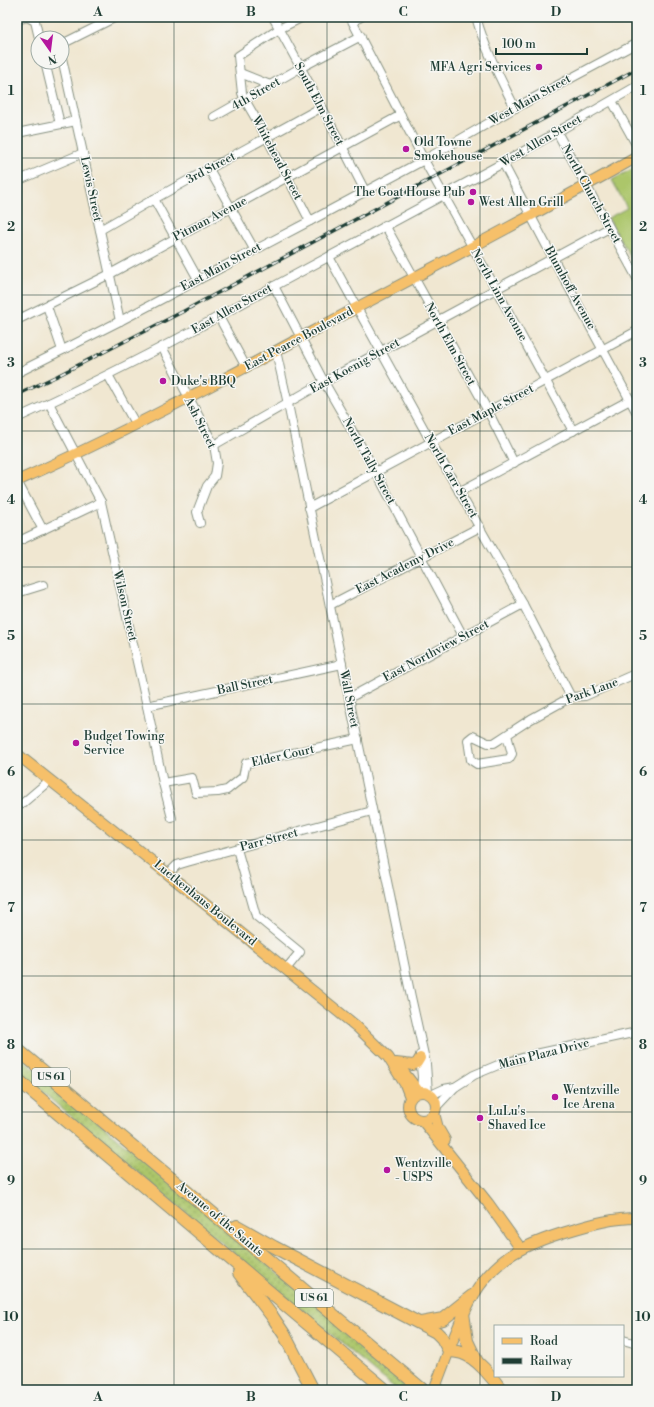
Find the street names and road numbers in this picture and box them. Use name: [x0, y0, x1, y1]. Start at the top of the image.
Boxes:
street label: South Elm Street: [291, 60, 348, 149]
street label: West Main Street: [486, 71, 574, 129]
street label: 4th Street: [229, 74, 284, 114]
street label: West Allen Street: [497, 111, 585, 171]
street label: Whitehead Street: [248, 112, 306, 203]
street label: North Church Street: [558, 142, 625, 247]
street label: 3rd Street: [184, 148, 239, 187]
street label: Lewis Street: [77, 155, 105, 224]
street label: Pitman Avenue: [170, 193, 250, 245]
street label: East Main Street: [178, 239, 265, 295]
street label: Blumhoff Avenue: [540, 243, 599, 332]
street label: North Linn Avenue: [467, 246, 531, 344]
street label: East Allen Street: [189, 280, 276, 337]
street label: North Elm Street: [421, 300, 479, 389]
street label: East Pearce Boulevard: [242, 304, 356, 374]
street label: East Koenig Street: [308, 335, 403, 397]
street label: East Maple Street: [446, 381, 537, 439]
street label: Ash Street: [180, 394, 220, 452]
street label: North Tally Street: [339, 415, 399, 508]
street label: North Carr Street: [421, 431, 482, 522]
street label: East Academy Drive: [353, 535, 457, 597]
street label: Wilson Street: [109, 568, 141, 644]
street label: East Northview Street: [380, 616, 492, 685]
street label: Wall Street: [336, 668, 362, 730]
street label: Ball Street: [215, 672, 275, 698]
street label: Park Lane: [564, 675, 620, 707]
street label: Elder Court: [250, 741, 317, 771]
street label: Parr Street: [238, 825, 300, 855]
street label: Luetkenhaus Boulevard: [151, 857, 259, 949]
street label: Main Plaza Drive: [497, 1035, 591, 1073]
road number: US 61: [32, 1068, 70, 1086]
street label: Avenue of the Saints: [173, 1178, 267, 1260]
road number: US 61: [295, 1289, 333, 1307]

